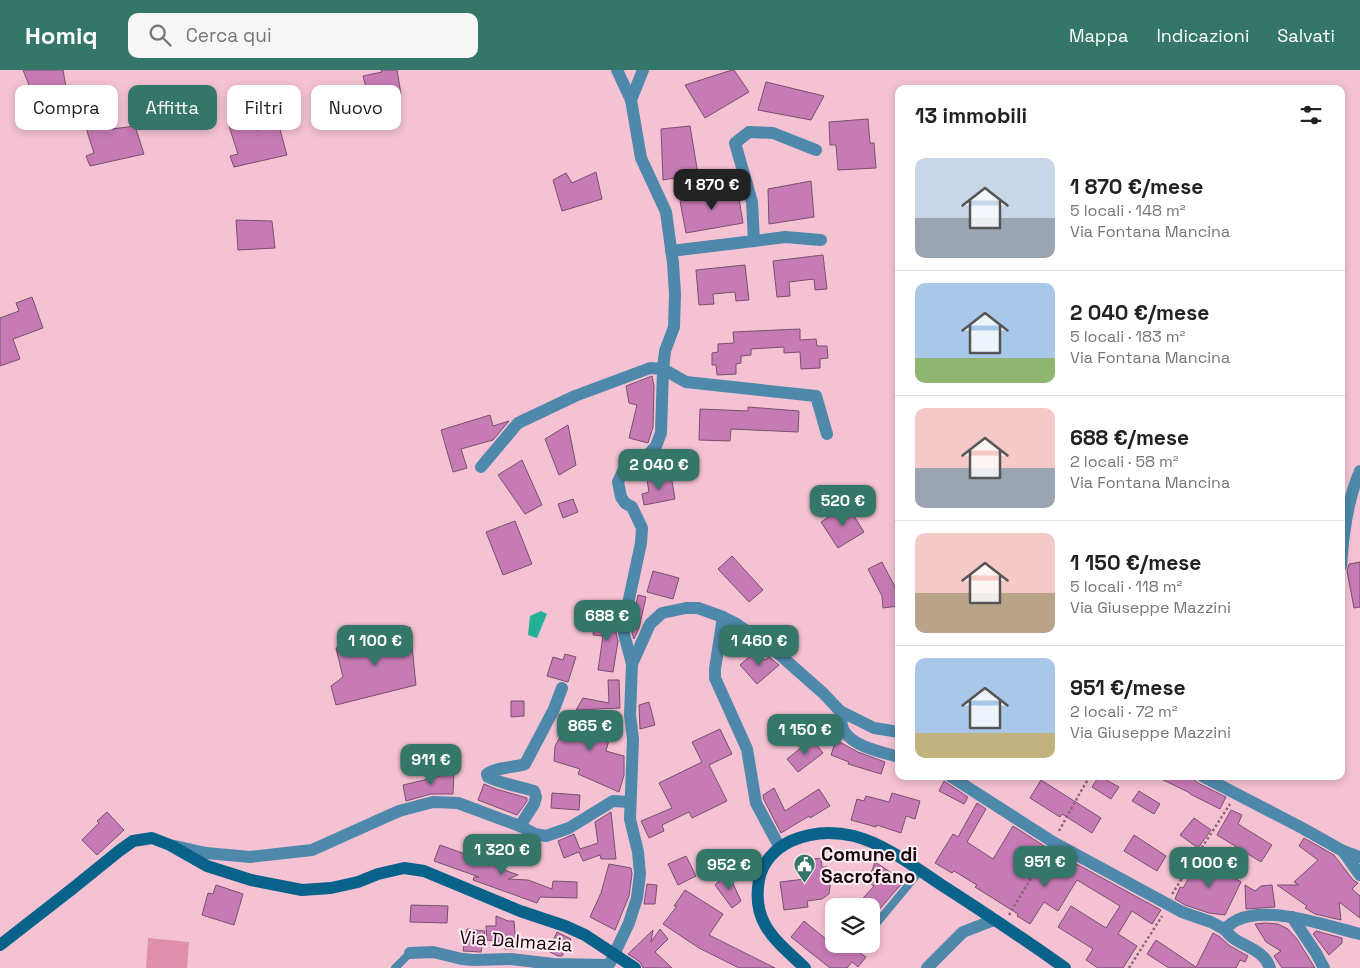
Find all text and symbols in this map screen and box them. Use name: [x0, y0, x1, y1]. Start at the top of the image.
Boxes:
search box: [128, 13, 478, 58]
text: Homiq: [25, 20, 98, 51]
icon: search: [146, 21, 174, 49]
text: Cerca qui: [186, 23, 272, 48]
text: Mappa: [1069, 24, 1128, 47]
text: Indicazioni: [1156, 24, 1249, 47]
text: Salvati: [1277, 24, 1335, 47]
chip: Compra: [15, 85, 118, 130]
chip: Affitta: [128, 85, 217, 130]
chip: Filtri: [227, 85, 301, 130]
chip: Nuovo: [311, 85, 401, 130]
icon: filters: [1297, 101, 1325, 129]
text: 13 immobili: [915, 102, 1027, 129]
pin: 1 870 €: [666, 168, 758, 211]
text: 1 870 €/mese: [1070, 173, 1203, 200]
text: 1 870 €: [685, 174, 739, 195]
icon: home: [955, 178, 1015, 238]
text: 5 locali · 148 m²: [1070, 200, 1186, 221]
text: Via Fontana Mancina: [1070, 221, 1230, 242]
text: 2 040 €/mese: [1070, 299, 1209, 326]
icon: home: [955, 303, 1015, 363]
text: 5 locali · 183 m²: [1070, 326, 1185, 347]
text: Via Fontana Mancina: [1070, 347, 1230, 368]
text: 688 €/mese: [1070, 424, 1189, 451]
icon: home: [955, 428, 1015, 488]
pin: 2 040 €: [613, 448, 705, 491]
text: 2 locali · 58 m²: [1070, 451, 1179, 472]
text: 2 040 €: [629, 454, 689, 475]
text: Via Fontana Mancina: [1070, 472, 1230, 493]
pin: 520 €: [808, 484, 878, 527]
text: 520 €: [821, 490, 865, 511]
text: 1 150 €/mese: [1070, 549, 1201, 576]
icon: home: [955, 553, 1015, 613]
text: 5 locali · 118 m²: [1070, 576, 1182, 597]
text: Via Giuseppe Mazzini: [1070, 597, 1231, 618]
pin: 688 €: [572, 600, 642, 642]
text: 688 €: [585, 605, 629, 626]
pin: 1 100 €: [329, 624, 421, 667]
pin: 1 460 €: [713, 624, 805, 667]
text: 1 100 €: [348, 630, 402, 651]
text: 1 460 €: [731, 630, 787, 651]
text: 951 €/mese: [1070, 674, 1186, 701]
icon: home: [955, 678, 1015, 738]
text: 2 locali · 72 m²: [1070, 701, 1178, 722]
pin: 865 €: [555, 710, 625, 752]
pin: 1 150 €: [759, 714, 851, 756]
text: 865 €: [568, 715, 612, 736]
text: 1 150 €: [778, 719, 832, 740]
text: Via Giuseppe Mazzini: [1070, 722, 1231, 743]
pin: 911 €: [396, 744, 466, 786]
text: 911 €: [411, 749, 451, 770]
pin: 1 320 €: [456, 834, 548, 876]
text: 1 320 €: [474, 839, 530, 860]
place label: Comune di Sacrofano: [821, 842, 917, 889]
pin: 951 €: [1010, 846, 1080, 888]
pin: 1 000 €: [1163, 846, 1255, 889]
pin: 952 €: [694, 848, 764, 891]
text: 951 €: [1024, 851, 1066, 872]
text: 1 000 €: [1180, 852, 1238, 873]
public building icon: Comune di Sacrofano: [793, 853, 817, 884]
text: 952 €: [707, 854, 751, 875]
map controls: [825, 898, 880, 953]
button: layers: [825, 898, 880, 953]
street label: Via Dalmazia: [459, 925, 573, 957]

